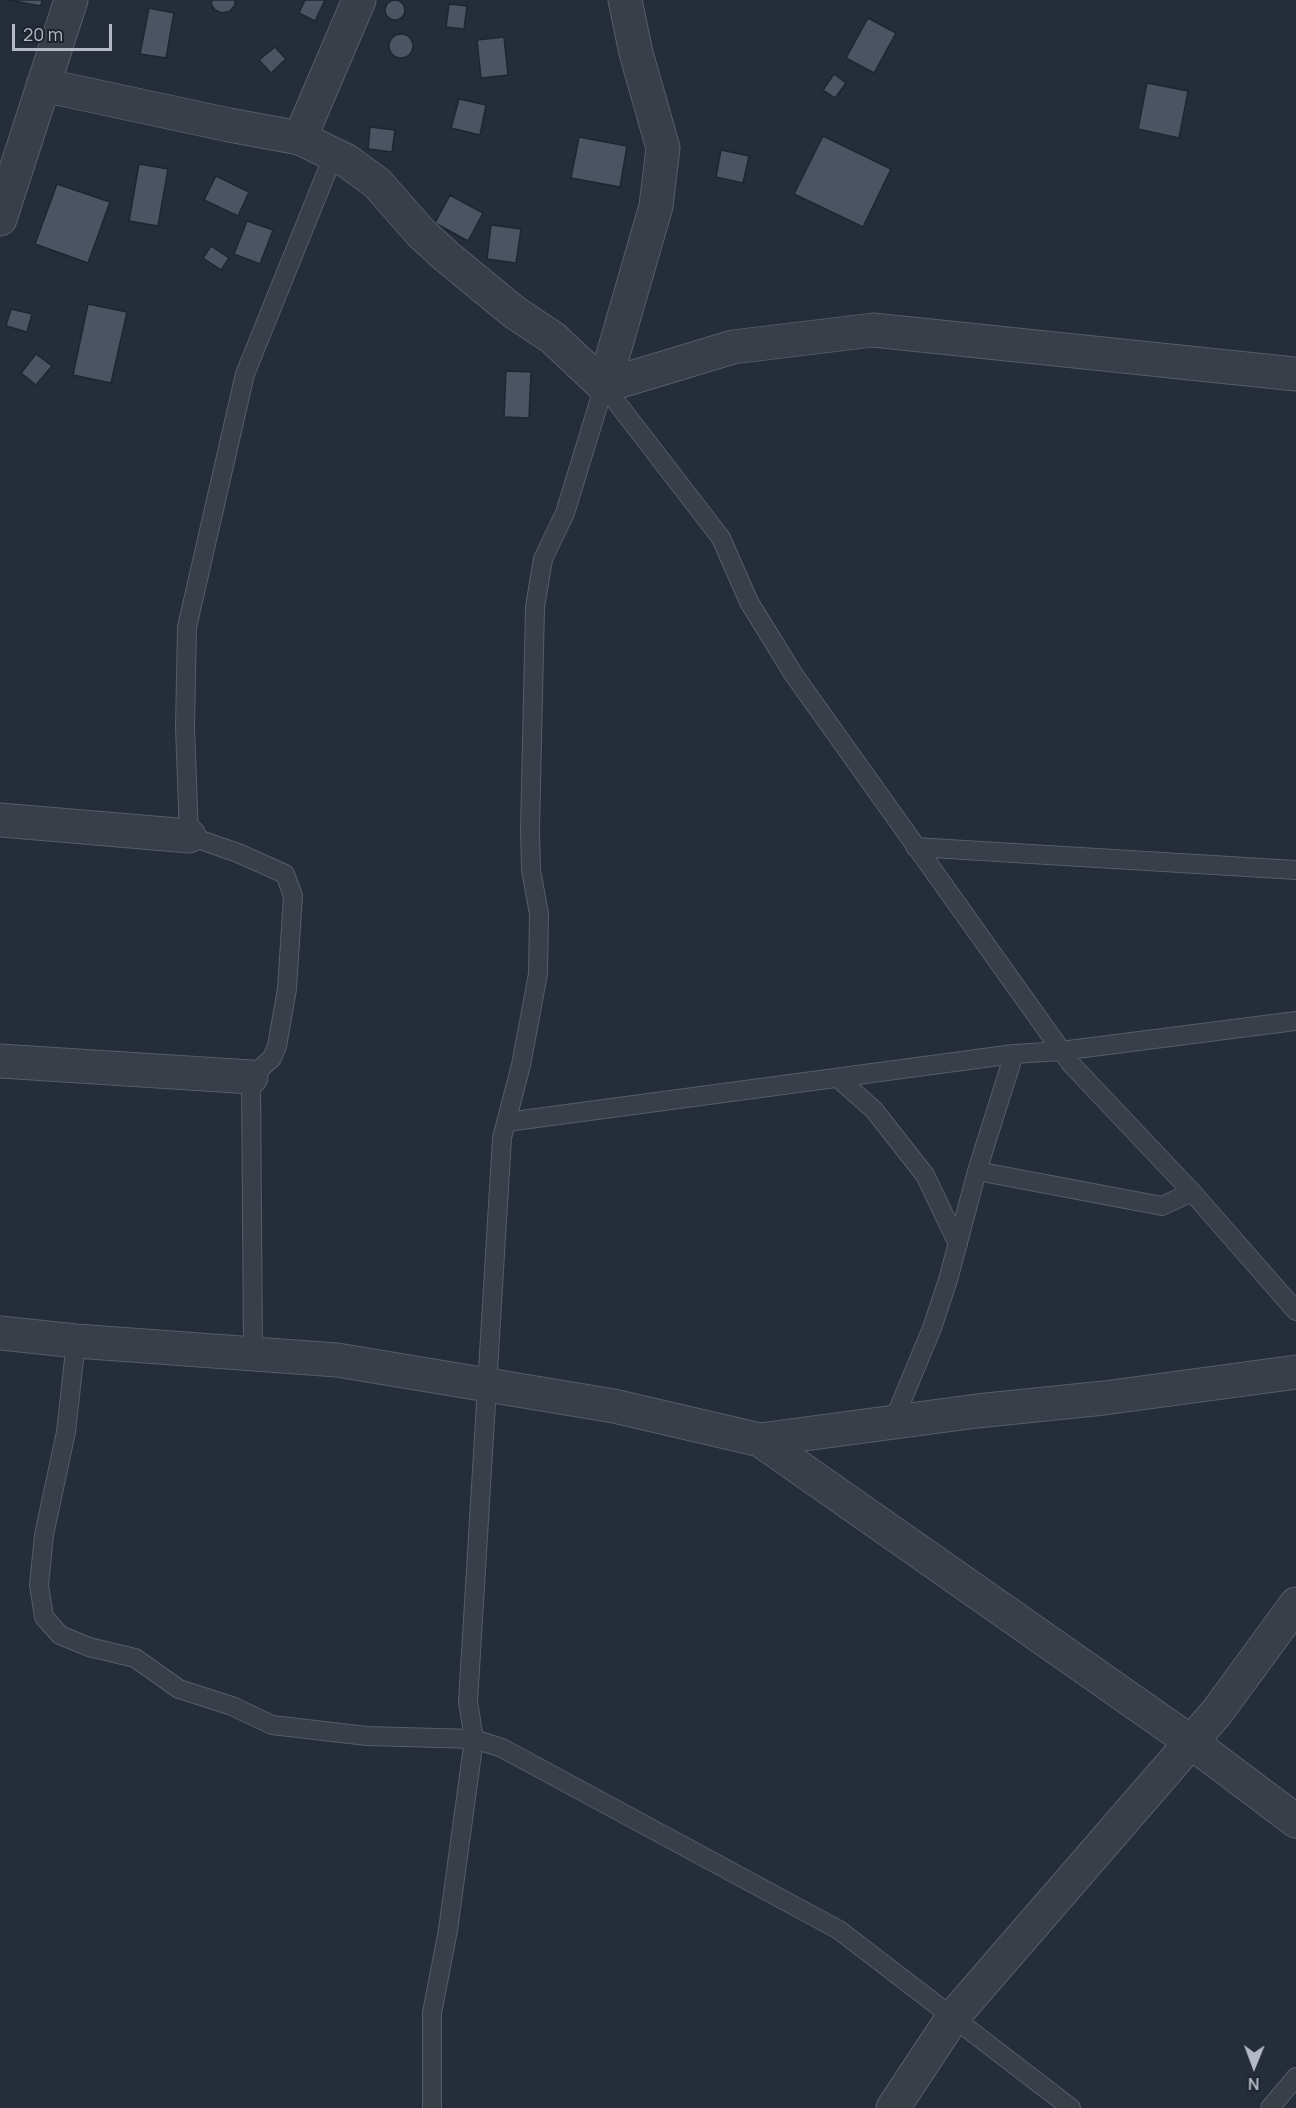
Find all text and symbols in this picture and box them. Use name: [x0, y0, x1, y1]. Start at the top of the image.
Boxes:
scale bar: [15, 12, 116, 50]
text: 20 m: [23, 22, 63, 46]
north arrow: [1224, 2036, 1284, 2096]
text: N: [1248, 2073, 1260, 2095]

